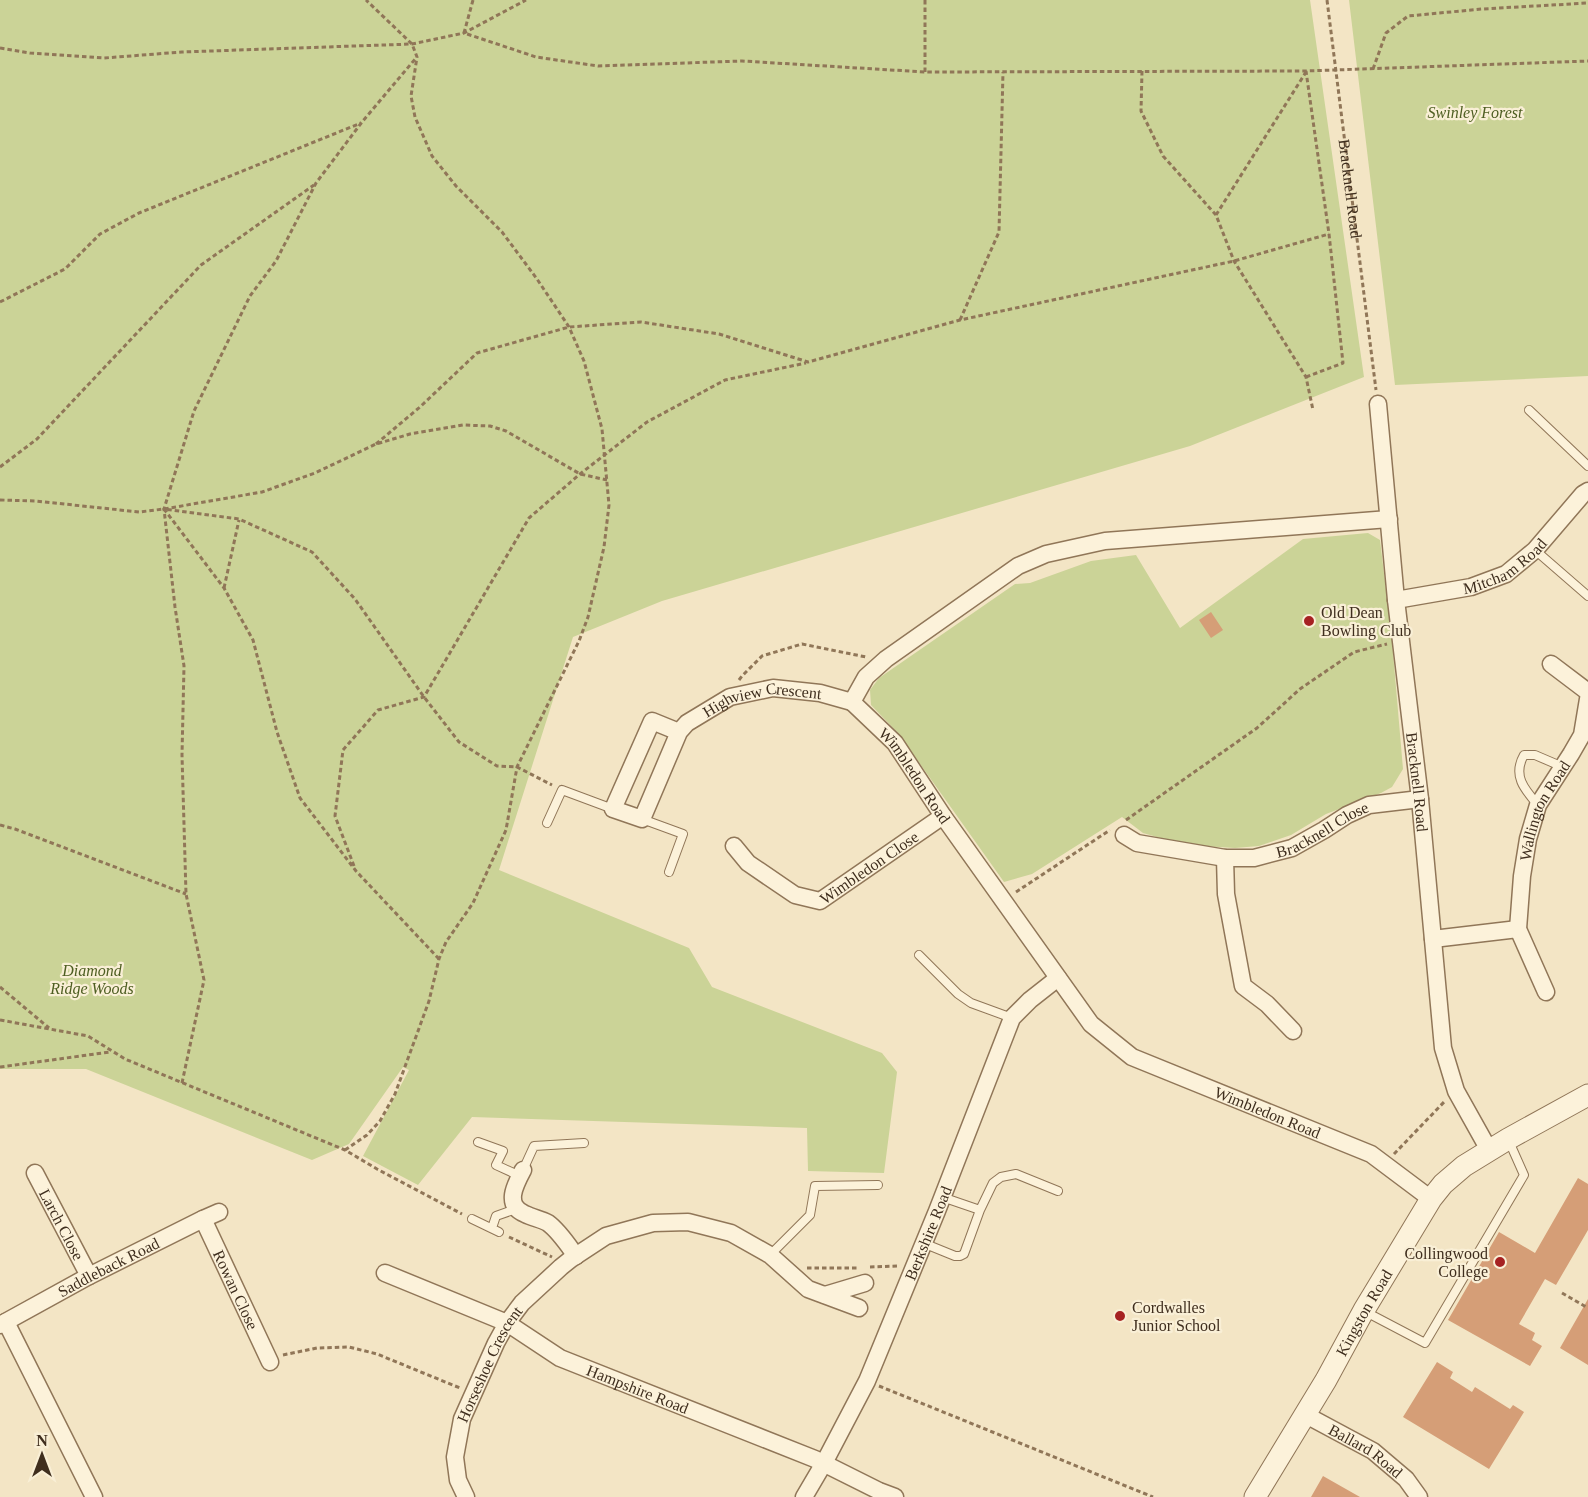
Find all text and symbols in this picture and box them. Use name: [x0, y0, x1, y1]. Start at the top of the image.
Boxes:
park label: Swinley Forest: [1428, 104, 1523, 122]
street label: Bracknell Road: [1336, 138, 1365, 239]
street label: Mitcham Road: [1462, 535, 1550, 597]
place label: Old Dean Bowling Club: [1321, 604, 1411, 640]
marker: Old Dean Bowling Club: [1302, 614, 1316, 628]
street label: Highview Crescent: [700, 679, 823, 720]
street label: Wimbledon Road: [876, 724, 954, 826]
street label: Bracknell Road: [1404, 731, 1431, 832]
street label: Wallington Road: [1516, 757, 1573, 862]
street label: Bracknell Close: [1274, 798, 1371, 860]
street label: Wimbledon Close: [817, 827, 921, 907]
park label: Diamond Ridge Woods: [49, 962, 134, 998]
street label: Wimbledon Road: [1212, 1083, 1323, 1141]
street label: Berkshire Road: [901, 1184, 954, 1283]
street label: Larch Close: [36, 1186, 88, 1263]
street label: Saddleback Road: [55, 1234, 162, 1300]
place label: Collingwood College: [1404, 1245, 1488, 1281]
street label: Rowan Close: [210, 1247, 262, 1332]
marker: Collingwood College: [1493, 1255, 1507, 1269]
street label: Kingston Road: [1332, 1266, 1395, 1359]
place label: Cordwalles Junior School: [1132, 1299, 1221, 1334]
street label: Horseshoe Crescent: [453, 1302, 526, 1425]
marker: Cordwalles Junior School: [1113, 1309, 1127, 1323]
street label: Hampshire Road: [584, 1361, 691, 1417]
street label: Ballard Road: [1326, 1420, 1406, 1481]
north arrow: [12, 1425, 72, 1485]
text: N: [36, 1432, 48, 1449]

